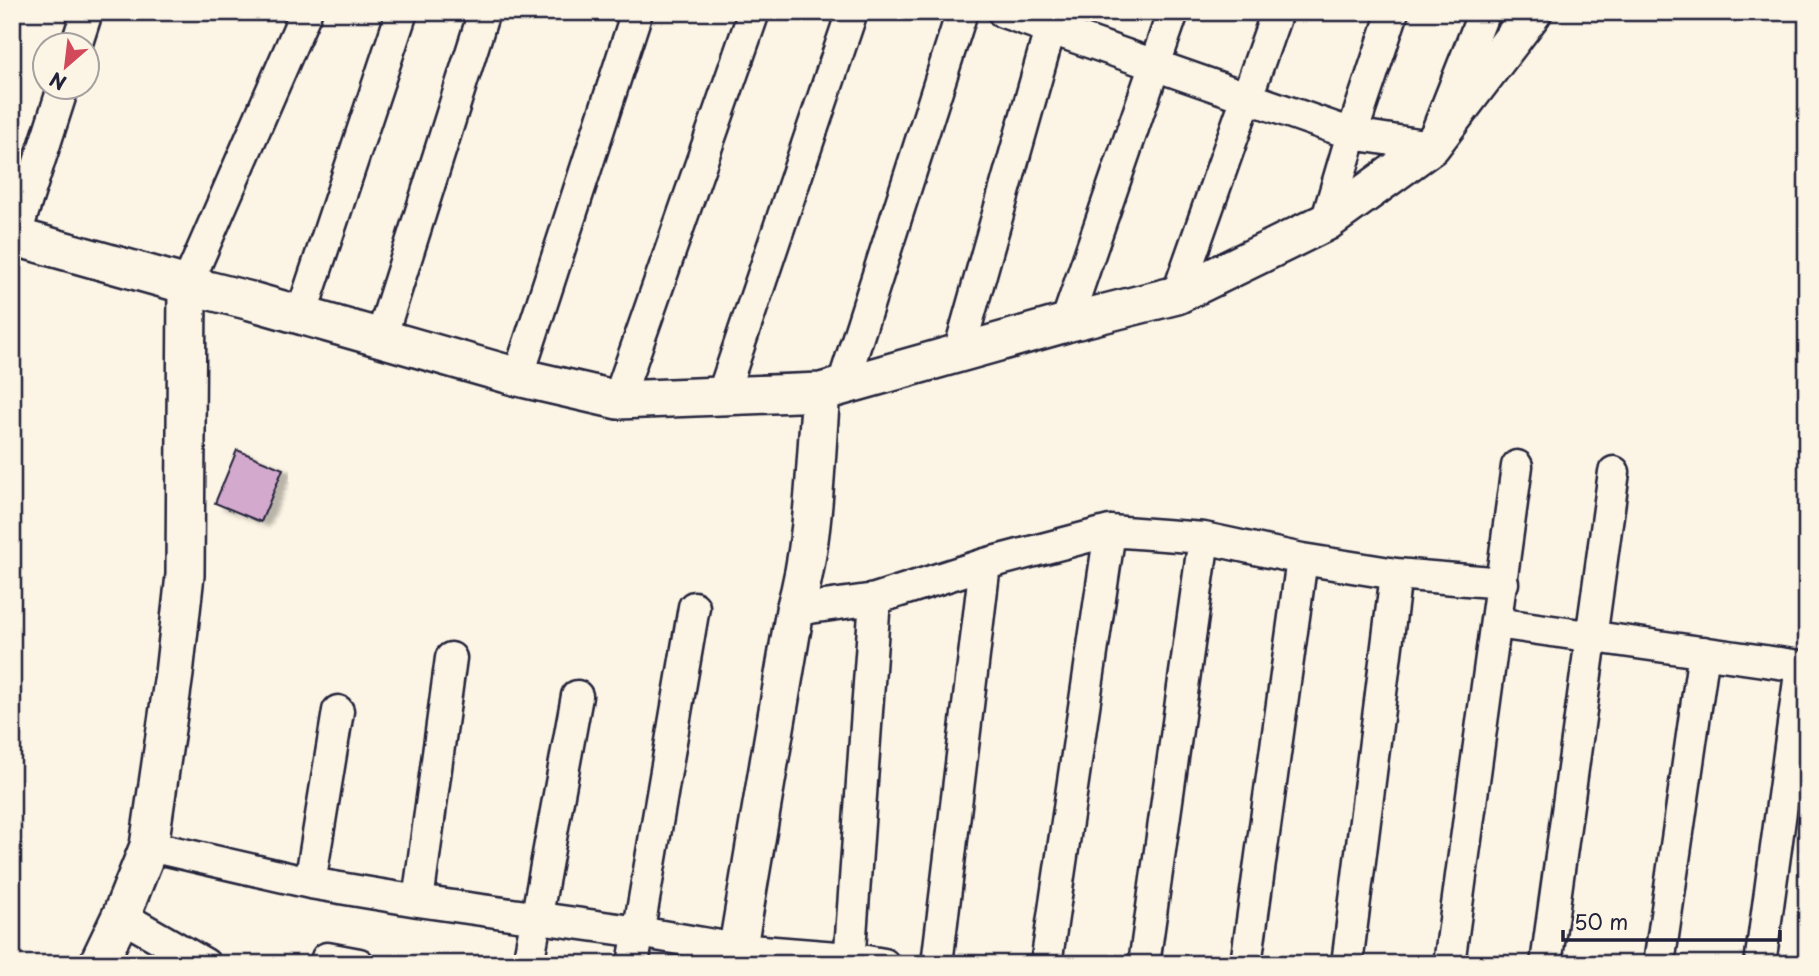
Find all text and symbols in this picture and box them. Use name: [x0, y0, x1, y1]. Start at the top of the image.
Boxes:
north arrow: [32, 32, 102, 102]
text: N: [44, 66, 71, 98]
scale bar: [1563, 899, 1780, 943]
text: 50 m: [1574, 905, 1628, 937]

